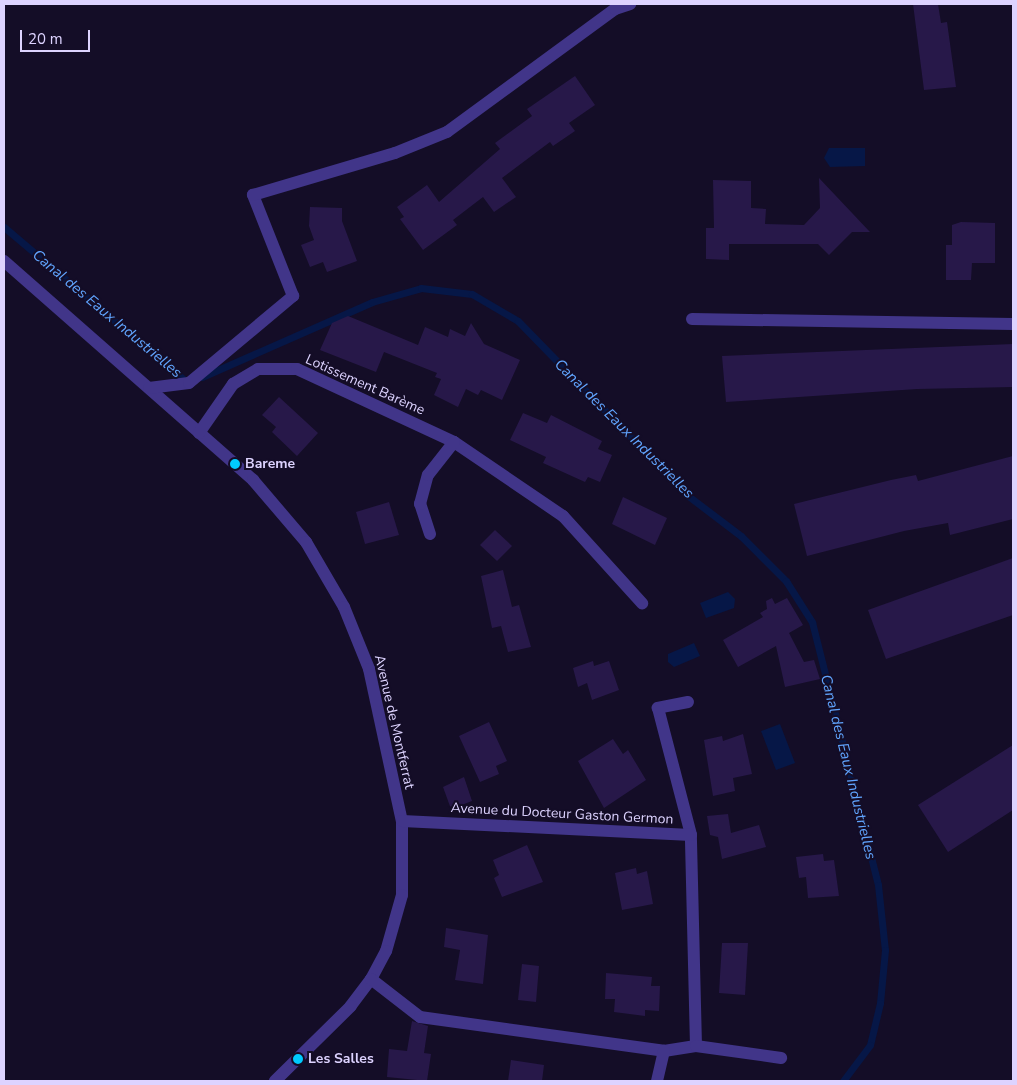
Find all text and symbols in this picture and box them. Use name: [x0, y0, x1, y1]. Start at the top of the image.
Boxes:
scale bar: [22, 20, 92, 52]
text: 20 m: [28, 29, 63, 49]
water label: Canal des Eaux Industrielles: [29, 246, 185, 382]
street label: Lotissement Barème: [303, 351, 427, 419]
water label: Canal des Eaux Industrielles: [551, 356, 697, 502]
place label: Bareme: [245, 456, 295, 472]
marker: Bareme: [229, 458, 241, 470]
street label: Avenue de Montferrat: [370, 653, 418, 791]
water label: Canal des Eaux Industrielles: [816, 673, 880, 861]
street label: Avenue du Docteur Gaston Germon: [450, 800, 674, 828]
place label: Les Salles: [308, 1051, 374, 1067]
marker: Les Salles: [292, 1053, 304, 1065]

